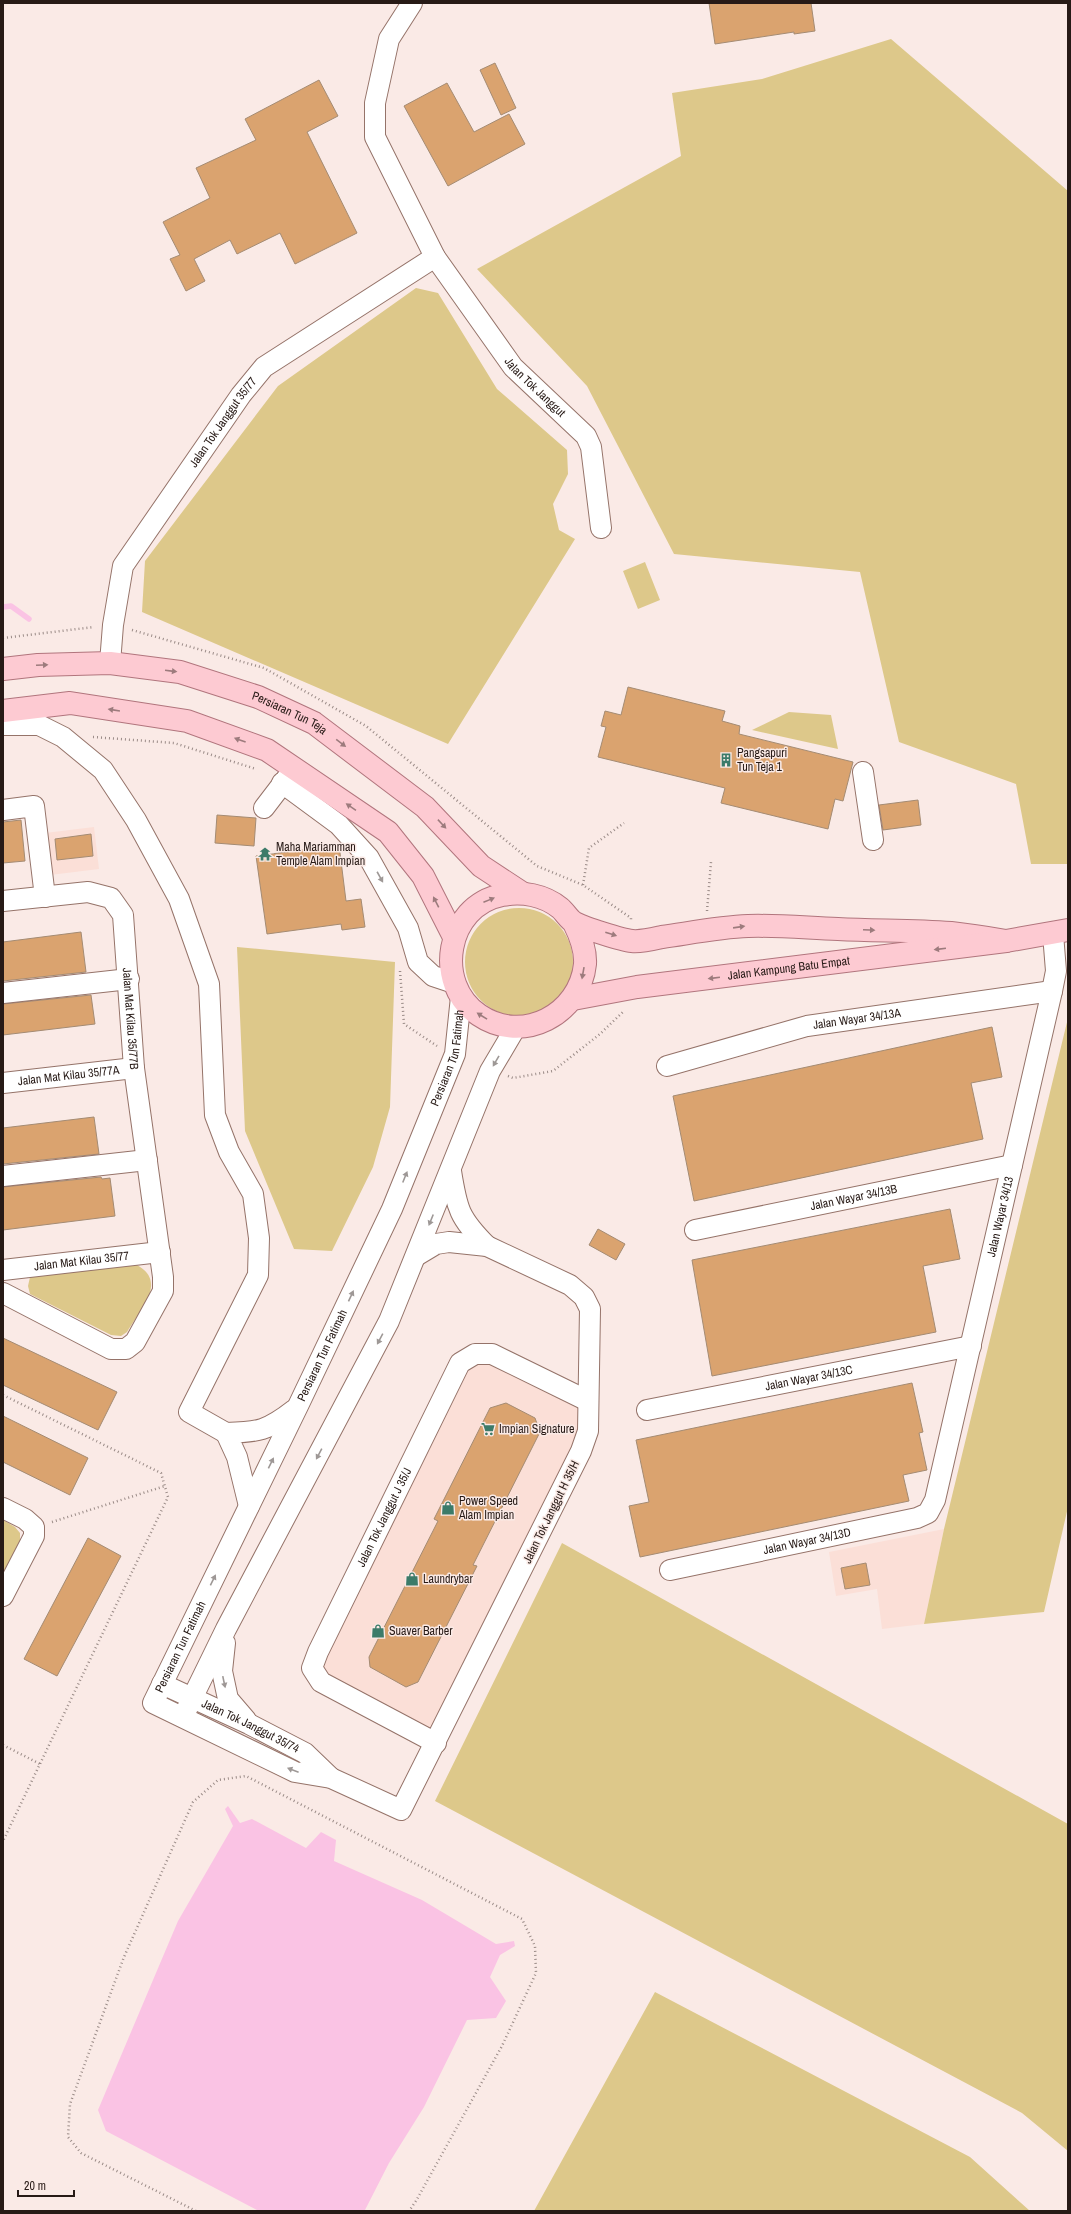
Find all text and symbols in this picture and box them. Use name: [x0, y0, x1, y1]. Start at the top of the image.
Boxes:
street label: Jalan Tok Janggut: [501, 354, 569, 421]
street label: Jalan Tok Janggut 35/77: [186, 374, 261, 470]
one-way arrow: [36, 662, 49, 668]
one-way arrow: [165, 668, 177, 674]
street label: Persiaran Tun Teja: [250, 688, 331, 738]
one-way arrow: [108, 707, 120, 713]
one-way arrow: [234, 737, 246, 743]
one-way arrow: [335, 739, 346, 747]
place label: Pangsapuri Tun Teja 1: [737, 745, 787, 775]
building icon: Pangsapuri Tun Teja 1: [718, 752, 734, 768]
one-way arrow: [346, 803, 356, 811]
one-way arrow: [437, 820, 446, 829]
place label: Maha Mariamman Temple Alam Impian: [276, 839, 365, 869]
temple icon: Maha Mariamman Temple Alam Impian: [257, 846, 273, 862]
one-way arrow: [376, 871, 383, 882]
one-way arrow: [433, 896, 440, 908]
one-way arrow: [484, 896, 496, 902]
one-way arrow: [733, 924, 745, 930]
one-way arrow: [863, 927, 875, 934]
one-way arrow: [605, 931, 617, 937]
one-way arrow: [934, 946, 946, 952]
street label: Jalan Kampung Batu Empat: [727, 953, 851, 984]
street label: Jalan Mat Kilau 35/77B: [119, 967, 142, 1071]
one-way arrow: [580, 967, 586, 979]
one-way arrow: [708, 975, 720, 981]
street label: Jalan Wayar 34/13A: [812, 1005, 902, 1033]
street label: Persiaran Tun Fatimah: [427, 1009, 468, 1108]
one-way arrow: [476, 1013, 488, 1020]
one-way arrow: [493, 1055, 500, 1067]
street label: Jalan Mat Kilau 35/77A: [17, 1062, 121, 1089]
one-way arrow: [403, 1171, 409, 1183]
street label: Jalan Wayar 34/13: [983, 1175, 1017, 1258]
street label: Jalan Wayar 34/13B: [809, 1181, 899, 1214]
one-way arrow: [428, 1214, 434, 1225]
street label: Jalan Mat Kilau 35/77: [33, 1248, 130, 1274]
one-way arrow: [348, 1290, 354, 1301]
street label: Persiaran Tun Fatimah: [293, 1307, 351, 1404]
one-way arrow: [376, 1333, 383, 1345]
street label: Jalan Wayar 34/13C: [764, 1362, 854, 1394]
supermarket icon: Impian Signature: [480, 1421, 496, 1437]
place label: Impian Signature: [499, 1421, 575, 1437]
one-way arrow: [315, 1448, 322, 1460]
one-way arrow: [267, 1457, 274, 1469]
street label: Jalan Tok Janggut H 35/H: [519, 1458, 583, 1566]
street label: Jalan Tok Janggut J 35/J: [353, 1465, 415, 1569]
place label: Power Speed Alam Impian: [458, 1493, 518, 1523]
shop icon: Power Speed Alam Impian: [440, 1500, 456, 1516]
street label: Jalan Wayar 34/13D: [762, 1524, 852, 1558]
shop icon: Laundrybar: [404, 1571, 420, 1587]
place label: Laundrybar: [423, 1571, 474, 1587]
one-way arrow: [210, 1574, 216, 1586]
street label: Persiaran Tun Fatimah: [151, 1598, 210, 1695]
shop icon: Suaver Barber: [370, 1623, 386, 1639]
place label: Suaver Barber: [389, 1623, 453, 1639]
one-way arrow: [222, 1675, 228, 1688]
street label: Jalan Tok Janggut 35/74: [199, 1695, 303, 1757]
one-way arrow: [287, 1767, 299, 1773]
scale bar: [18, 2172, 74, 2198]
text: 20 m: [24, 2178, 46, 2194]

